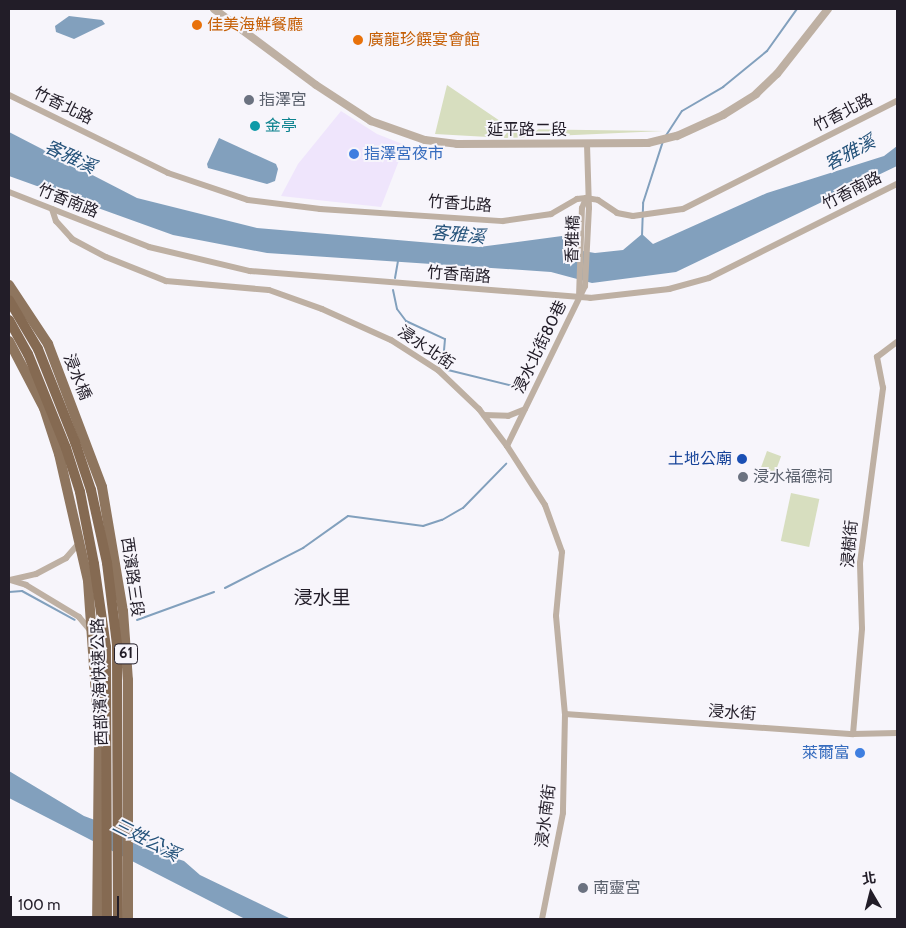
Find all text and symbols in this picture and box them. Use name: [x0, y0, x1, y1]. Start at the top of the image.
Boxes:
place label: 佳美海鮮餐廳: [207, 15, 303, 35]
marker: 佳美海鮮餐廳: [191, 19, 203, 31]
place label: 廣龍珍饌宴會館: [368, 30, 480, 50]
marker: 廣龍珍饌宴會館: [352, 34, 364, 46]
street label: 竹香北路: [30, 83, 96, 129]
place label: 指澤宮: [259, 90, 307, 110]
street label: 竹香北路: [810, 90, 876, 136]
marker: 指澤宮: [243, 94, 255, 106]
place label: 金亭: [265, 116, 297, 136]
marker: 金亭: [249, 120, 261, 132]
street label: 延平路二段: [487, 120, 567, 140]
water label: 客雅溪: [821, 131, 879, 175]
water label: 客雅溪: [41, 136, 99, 178]
place label: 指澤宮夜市: [364, 144, 444, 164]
marker: 指澤宮夜市: [348, 148, 360, 160]
street label: 竹香南路: [819, 168, 885, 214]
street label: 竹香南路: [35, 180, 101, 222]
street label: 竹香北路: [427, 192, 493, 216]
street label: 香雅橋: [563, 215, 583, 263]
water label: 客雅溪: [430, 222, 486, 248]
street label: 竹香南路: [426, 263, 492, 287]
street label: 浸水北街80巷: [509, 297, 571, 397]
street label: 浸水北街: [394, 322, 458, 374]
street label: 浸水橋: [59, 351, 95, 403]
place label: 土地公廟: [668, 449, 732, 469]
marker: 土地公廟: [736, 453, 748, 465]
place label: 浸水福德祠: [753, 467, 833, 487]
marker: 浸水福德祠: [737, 471, 749, 483]
street label: 浸樹街: [838, 519, 862, 569]
street label: 西濱路三段: [117, 536, 147, 618]
district label: 浸水里: [294, 587, 350, 609]
street label: 西部濱海快速公路: [88, 618, 112, 746]
road number: 61: [114, 642, 138, 666]
street label: 浸水街: [707, 702, 757, 724]
place label: 萊爾富: [802, 743, 850, 763]
marker: 萊爾富: [854, 747, 866, 759]
street label: 浸水南街: [533, 783, 559, 849]
water label: 三姓公溪: [109, 814, 183, 866]
north arrow: [846, 868, 896, 918]
text: 北: [861, 868, 877, 888]
place label: 南靈宮: [593, 878, 641, 898]
marker: 南靈宮: [577, 882, 589, 894]
scale bar: [12, 886, 121, 918]
text: 100 m: [18, 896, 60, 914]

